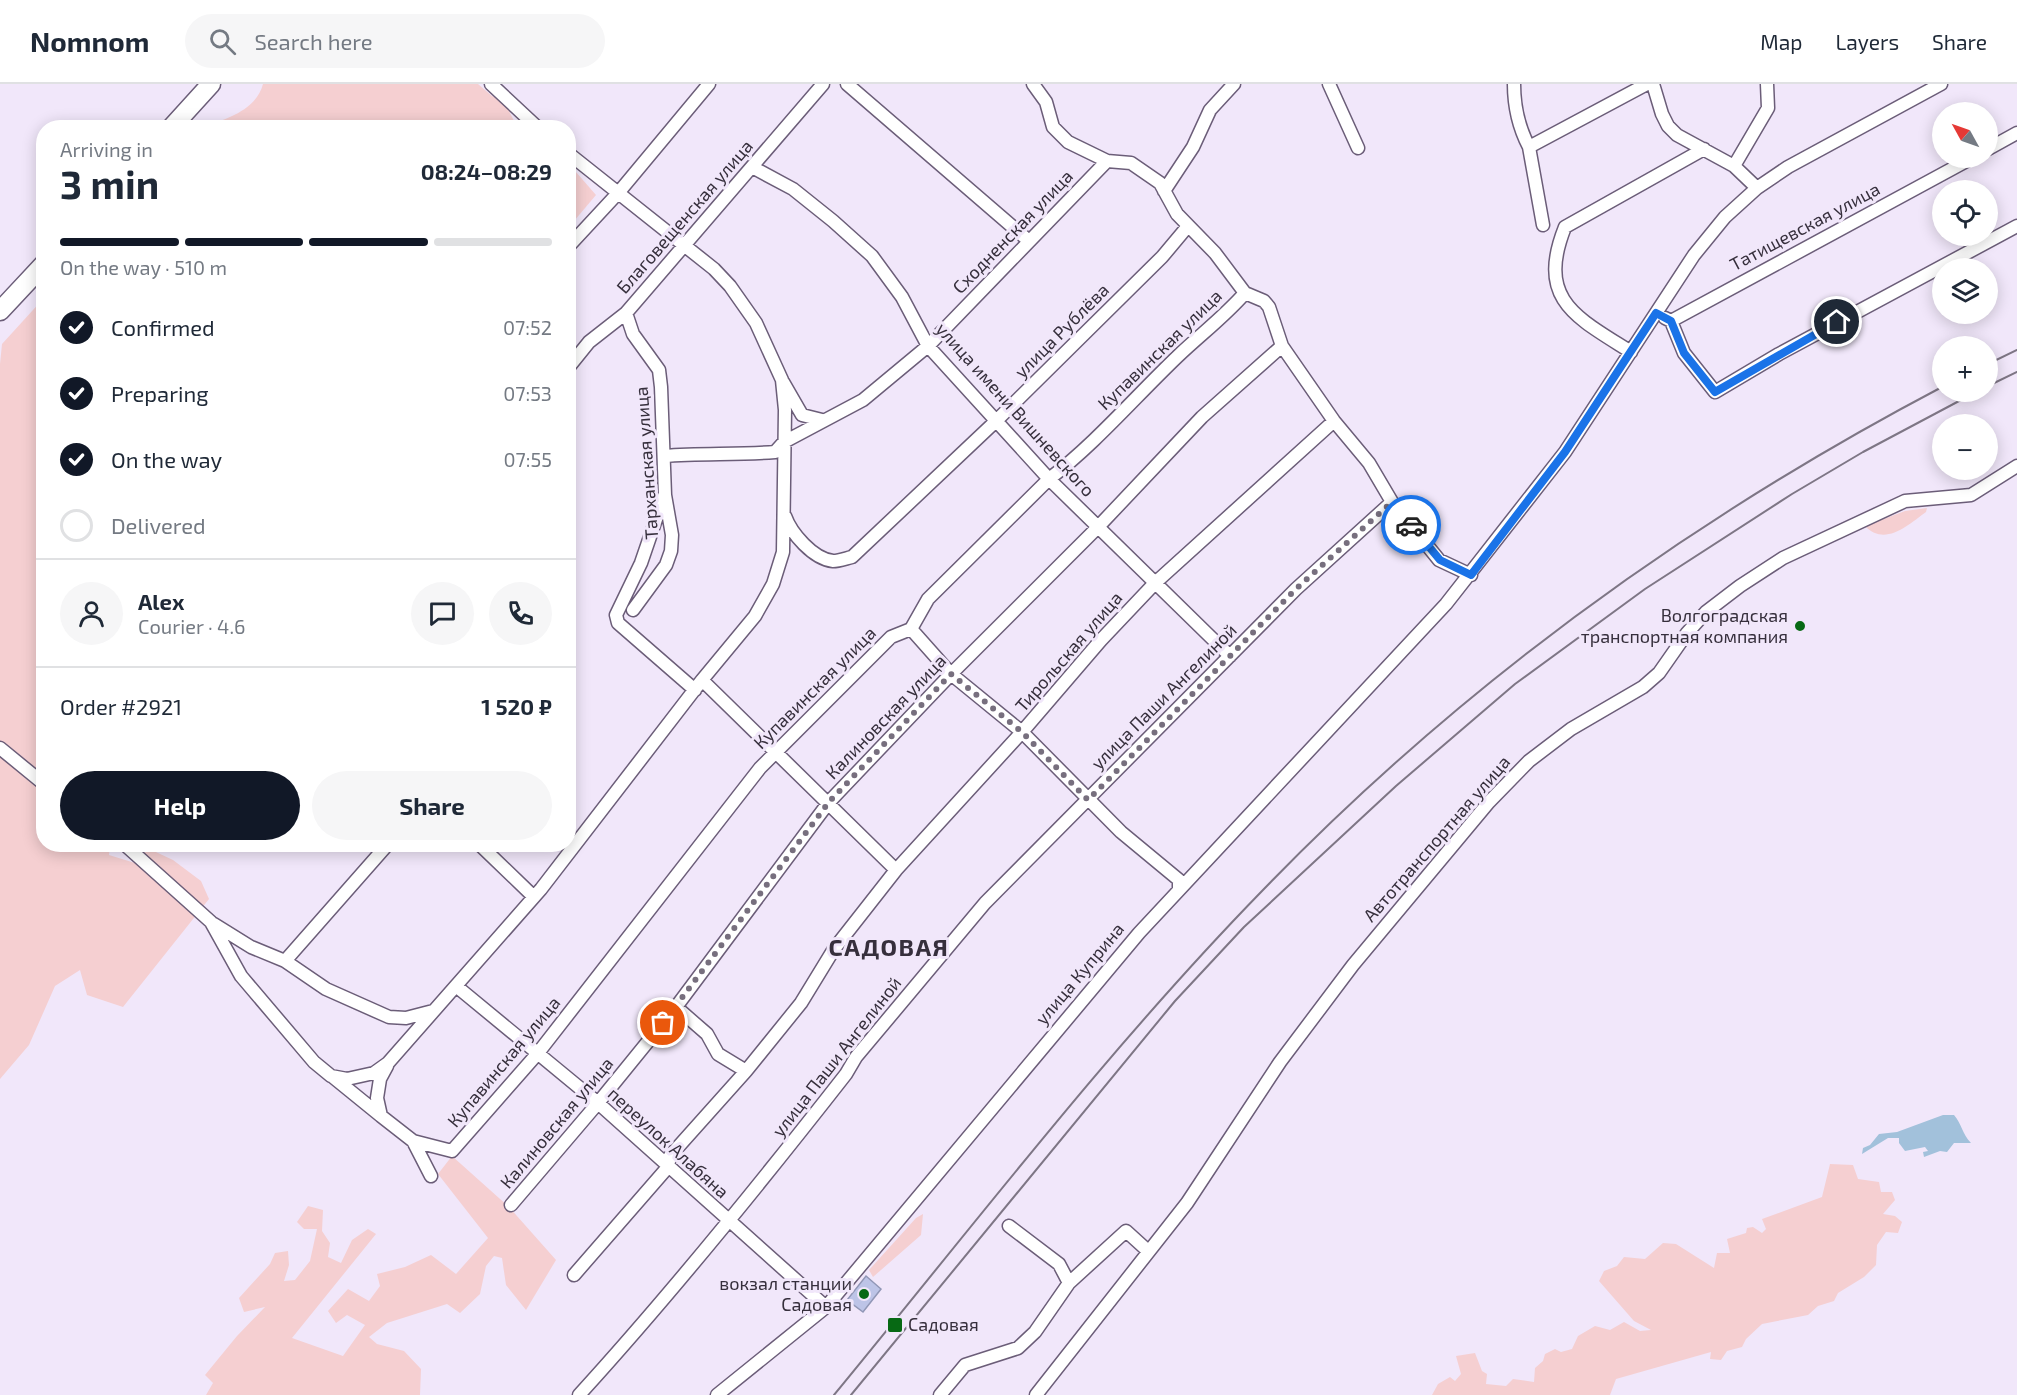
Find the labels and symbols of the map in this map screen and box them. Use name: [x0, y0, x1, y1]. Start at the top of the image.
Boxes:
north arrow: [1932, 102, 1998, 168]
street label: Благовещенская улица: [611, 135, 757, 298]
street label: Сходненская улица: [948, 165, 1077, 298]
street label: Татищевская улица: [1726, 177, 1883, 275]
street label: улица Рублёва: [1009, 278, 1113, 382]
street label: Купавинская улица: [1093, 284, 1226, 414]
pin: [1811, 296, 1862, 347]
street label: улица имени Вишневского: [932, 318, 1100, 501]
street label: Тарханская улица: [630, 386, 662, 540]
courier: [1381, 495, 1441, 555]
street label: Тирольская улица: [1010, 587, 1126, 716]
place label: Волгоградская транспортная компания: [1581, 604, 1788, 647]
street label: улица Паши Ангелиной: [1086, 619, 1241, 774]
marker: Волгоградская транспортная компания: [1793, 619, 1807, 633]
street label: Купавинская улица: [749, 622, 880, 753]
street label: Калиновская улица: [820, 649, 950, 783]
street label: Автотранспортная улица: [1358, 751, 1514, 926]
street label: улица Куприна: [1030, 918, 1128, 1029]
district label: САДОВАЯ: [829, 932, 949, 961]
street label: улица Паши Ангелиной: [767, 972, 905, 1141]
street label: Купавинская улица: [442, 991, 564, 1131]
pin: [637, 997, 688, 1048]
street label: Калиновская улица: [495, 1052, 618, 1192]
street label: переулок Алабяна: [604, 1082, 734, 1202]
place label: вокзал станции Садовая: [719, 1272, 852, 1315]
marker: вокзал станции Садовая: [857, 1287, 871, 1301]
place label: Садовая: [908, 1313, 979, 1335]
marker: Садовая: [886, 1316, 904, 1334]

